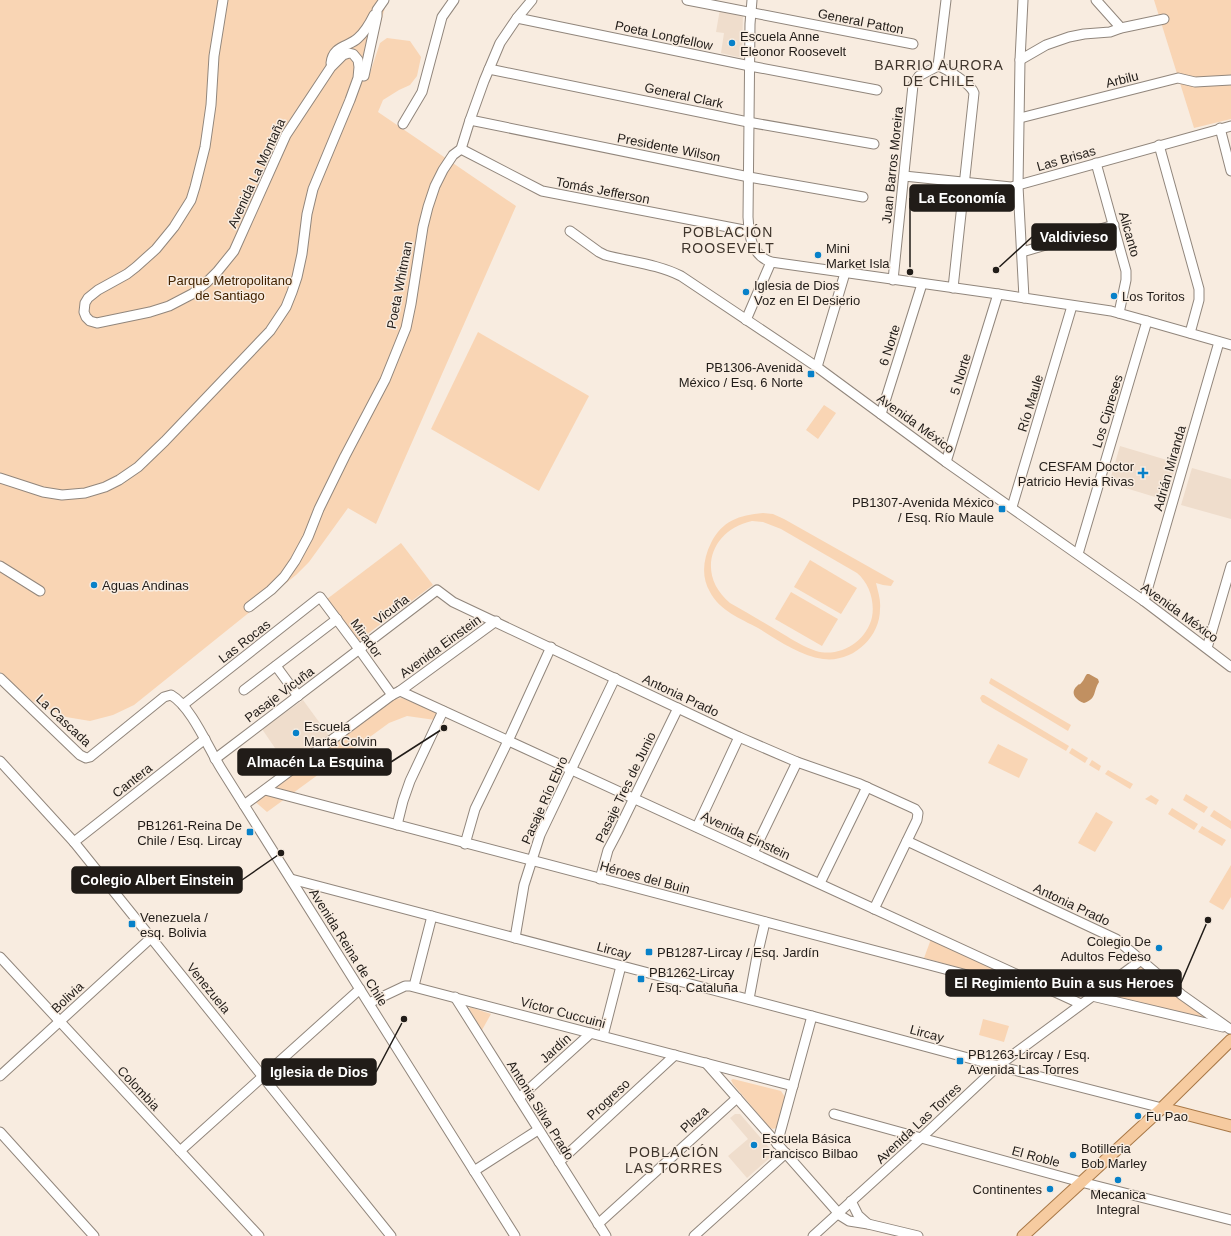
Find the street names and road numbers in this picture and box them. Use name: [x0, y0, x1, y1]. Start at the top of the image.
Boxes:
street label: General Patton: [817, 6, 905, 37]
street label: Poeta Longfellow: [614, 18, 715, 53]
street label: Arbilu: [1104, 68, 1140, 91]
street label: General Clark: [643, 80, 725, 111]
street label: Juan Barros Moreira: [879, 105, 906, 224]
street label: Avenida La Montaña: [225, 115, 289, 230]
street label: Presidente Wilson: [616, 130, 722, 165]
street label: Las Brisas: [1035, 143, 1098, 174]
street label: Tomás Jefferson: [555, 174, 651, 207]
street label: Alicanto: [1116, 210, 1143, 258]
street label: Poeta Whitman: [384, 240, 415, 330]
street label: 6 Norte: [876, 323, 903, 368]
street label: 5 Norte: [947, 352, 974, 397]
street label: Los Cipreses: [1089, 372, 1126, 450]
street label: Río Maule: [1015, 373, 1046, 434]
street label: Avenida México: [874, 390, 957, 456]
street label: Adrián Miranda: [1150, 423, 1189, 513]
street label: Avenida México: [1138, 579, 1221, 645]
street label: Vicuña: [371, 591, 412, 627]
street label: Avenida Einstein: [397, 612, 484, 681]
street label: Las Rocas: [215, 616, 274, 666]
street label: Mirador: [348, 616, 386, 661]
street label: Pasaje Vicuña: [242, 663, 318, 725]
street label: Antonia Prado: [640, 671, 721, 720]
street label: La Cascada: [33, 691, 95, 750]
street label: Pasaje Tres de Junio: [592, 729, 659, 845]
street label: Pasaje Río Ebro: [518, 754, 571, 846]
street label: Cantera: [109, 760, 156, 801]
street label: Avenida Einstein: [699, 808, 793, 863]
street label: Héroes del Buin: [598, 858, 691, 897]
street label: Antonia Prado: [1031, 880, 1112, 929]
street label: Avenida Reina de Chile: [306, 886, 391, 1009]
street label: Lircay: [595, 939, 633, 962]
street label: Venezuela: [184, 960, 234, 1017]
street label: Bolivia: [48, 978, 87, 1016]
street label: Víctor Cuccuini: [519, 994, 607, 1031]
street label: Lircay: [908, 1022, 946, 1045]
street label: Jardín: [537, 1031, 574, 1066]
street label: Antonia Silva Prado: [504, 1058, 577, 1163]
street label: Colombia: [114, 1063, 163, 1114]
street label: Progreso: [584, 1076, 633, 1123]
street label: Avenida Las Torres: [873, 1080, 964, 1167]
street label: Plaza: [677, 1102, 712, 1136]
street label: El Roble: [1010, 1143, 1062, 1170]

